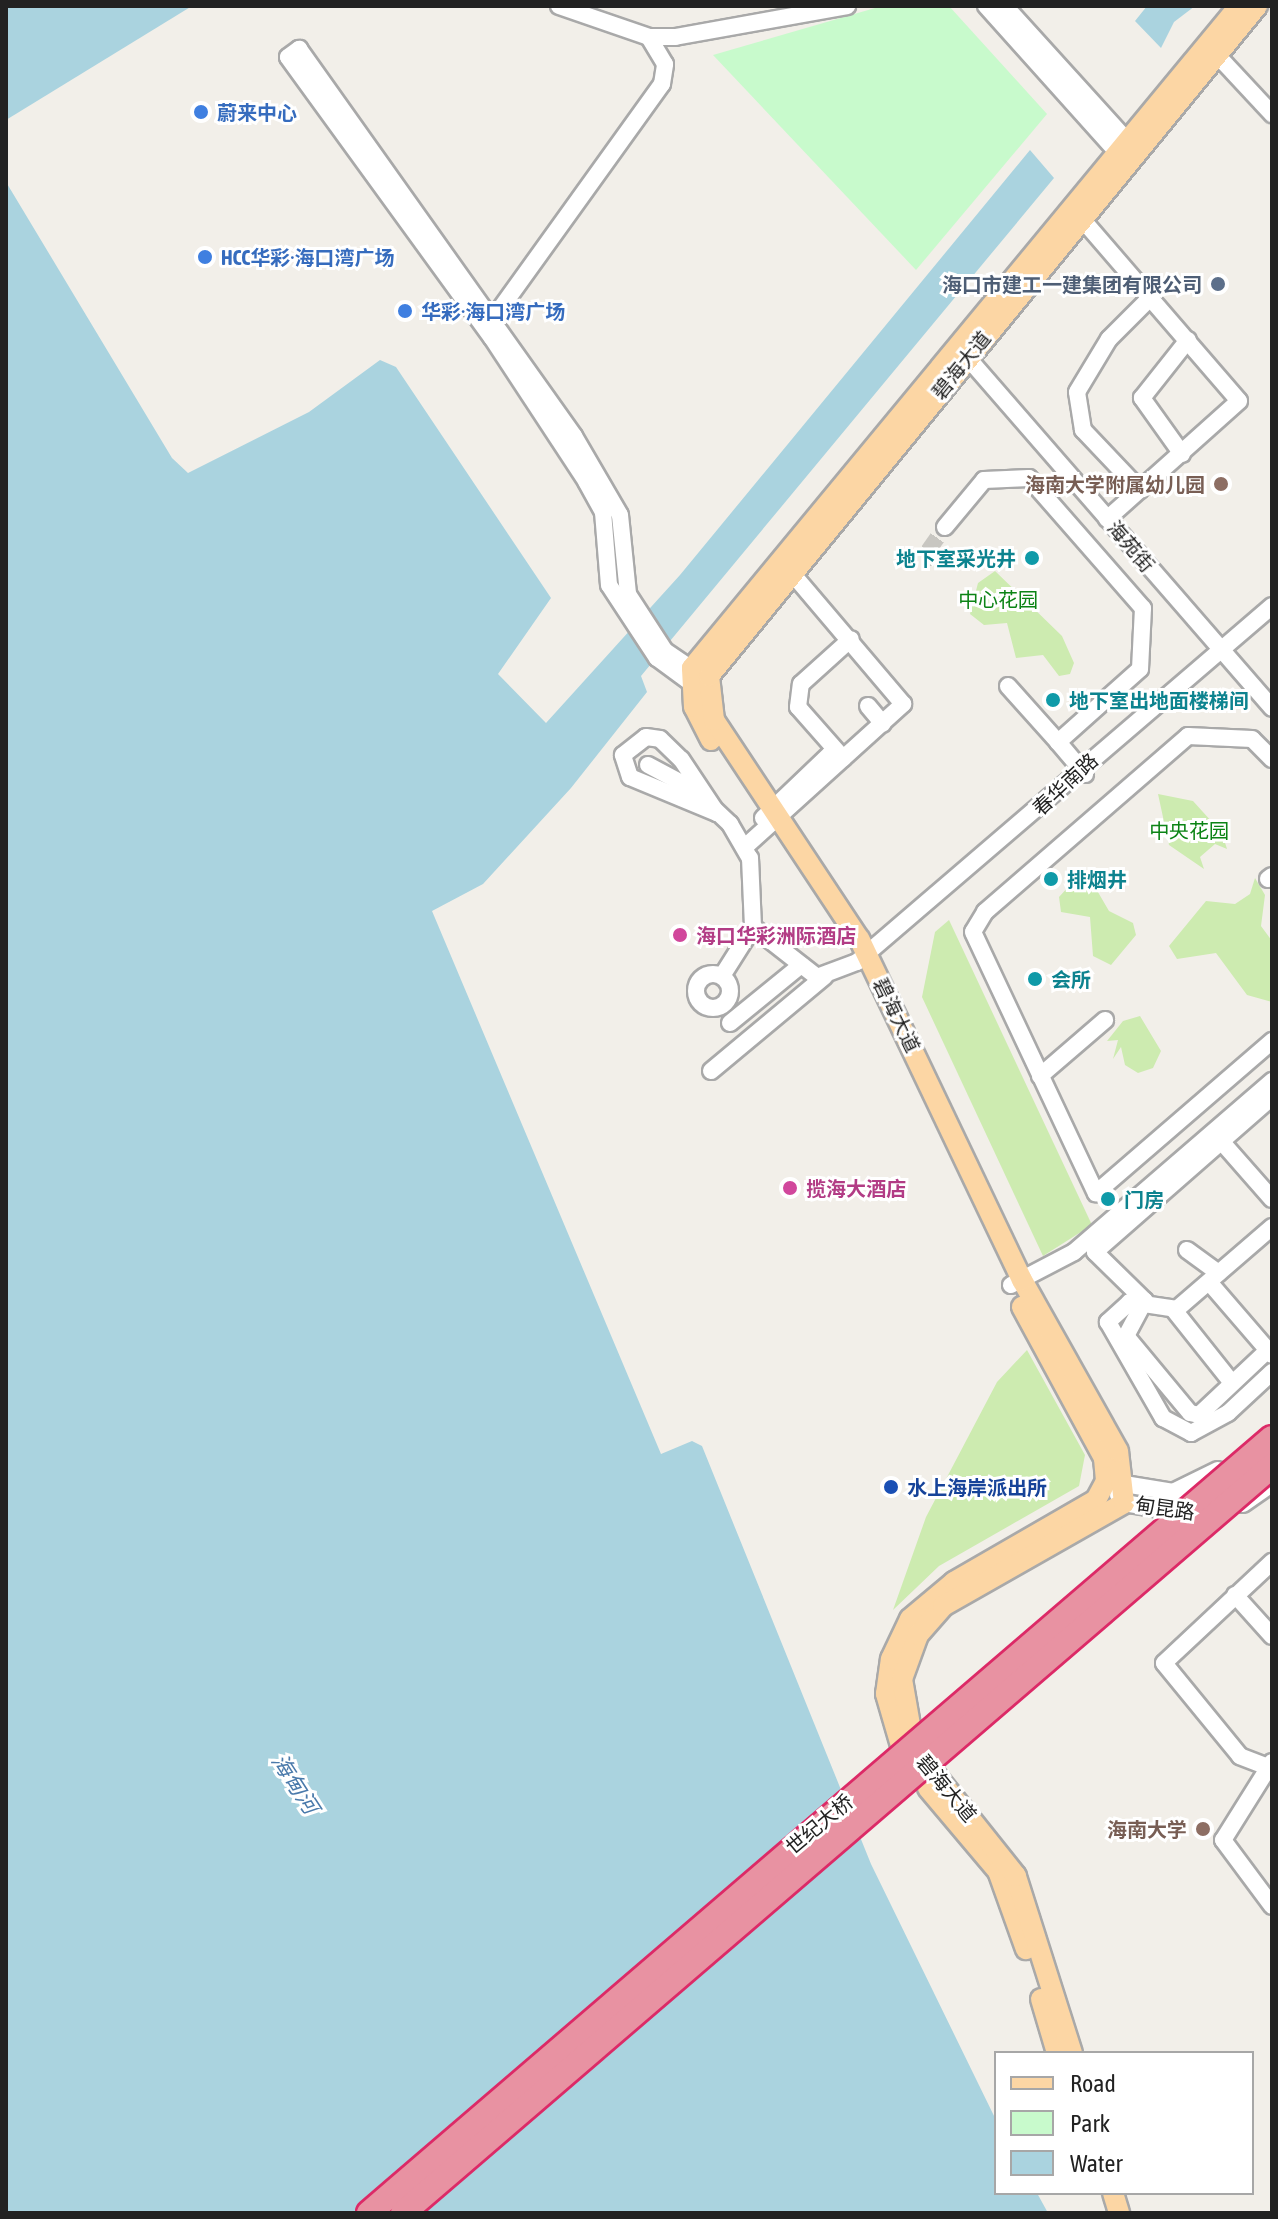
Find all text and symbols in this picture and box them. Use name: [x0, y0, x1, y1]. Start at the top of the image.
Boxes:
place label: 蔚来中心: [217, 100, 297, 124]
marker: 蔚来中心: [192, 103, 210, 121]
place label: HCC华彩·海口湾广场: [221, 245, 394, 269]
marker: HCC华彩·海口湾广场: [196, 248, 214, 266]
place label: 海口市建工一建集团有限公司: [942, 272, 1202, 296]
marker: 海口市建工一建集团有限公司: [1209, 275, 1227, 293]
place label: 华彩·海口湾广场: [421, 299, 565, 323]
marker: 华彩·海口湾广场: [396, 302, 414, 320]
street label: 碧海大道: [927, 326, 995, 404]
place label: 海南大学附属幼儿园: [1025, 472, 1205, 496]
marker: 海南大学附属幼儿园: [1212, 475, 1230, 493]
street label: 海苑街: [1102, 515, 1160, 577]
place label: 地下室采光井: [896, 546, 1016, 570]
marker: 地下室采光井: [1023, 549, 1041, 567]
park label: 中心花园: [958, 587, 1038, 611]
place label: 地下室出地面楼梯间: [1069, 688, 1249, 712]
marker: 地下室出地面楼梯间: [1044, 691, 1062, 709]
street label: 春华南路: [1028, 748, 1102, 820]
park label: 中央花园: [1149, 818, 1229, 842]
place label: 排烟井: [1067, 867, 1127, 891]
marker: 排烟井: [1042, 870, 1060, 888]
place label: 海口华彩洲际酒店: [696, 923, 856, 947]
marker: 海口华彩洲际酒店: [671, 926, 689, 944]
place label: 会所: [1051, 967, 1091, 991]
marker: 会所: [1026, 970, 1044, 988]
street label: 碧海大道: [869, 974, 925, 1056]
place label: 揽海大酒店: [806, 1176, 906, 1200]
marker: 揽海大酒店: [781, 1179, 799, 1197]
place label: 门房: [1124, 1187, 1164, 1211]
marker: 门房: [1099, 1190, 1117, 1208]
place label: 水上海岸派出所: [907, 1475, 1047, 1499]
marker: 水上海岸派出所: [882, 1478, 900, 1496]
street label: 甸昆路: [1134, 1492, 1196, 1524]
water label: 海甸河: [266, 1749, 324, 1819]
street label: 碧海大道: [912, 1750, 982, 1826]
street label: 世纪大桥: [781, 1789, 857, 1859]
place label: 海南大学: [1107, 1817, 1187, 1841]
marker: 海南大学: [1194, 1820, 1212, 1838]
legend: [994, 2051, 1254, 2195]
text: Road: [1070, 2070, 1116, 2097]
text: Park: [1070, 2110, 1110, 2137]
text: Water: [1070, 2150, 1123, 2177]

